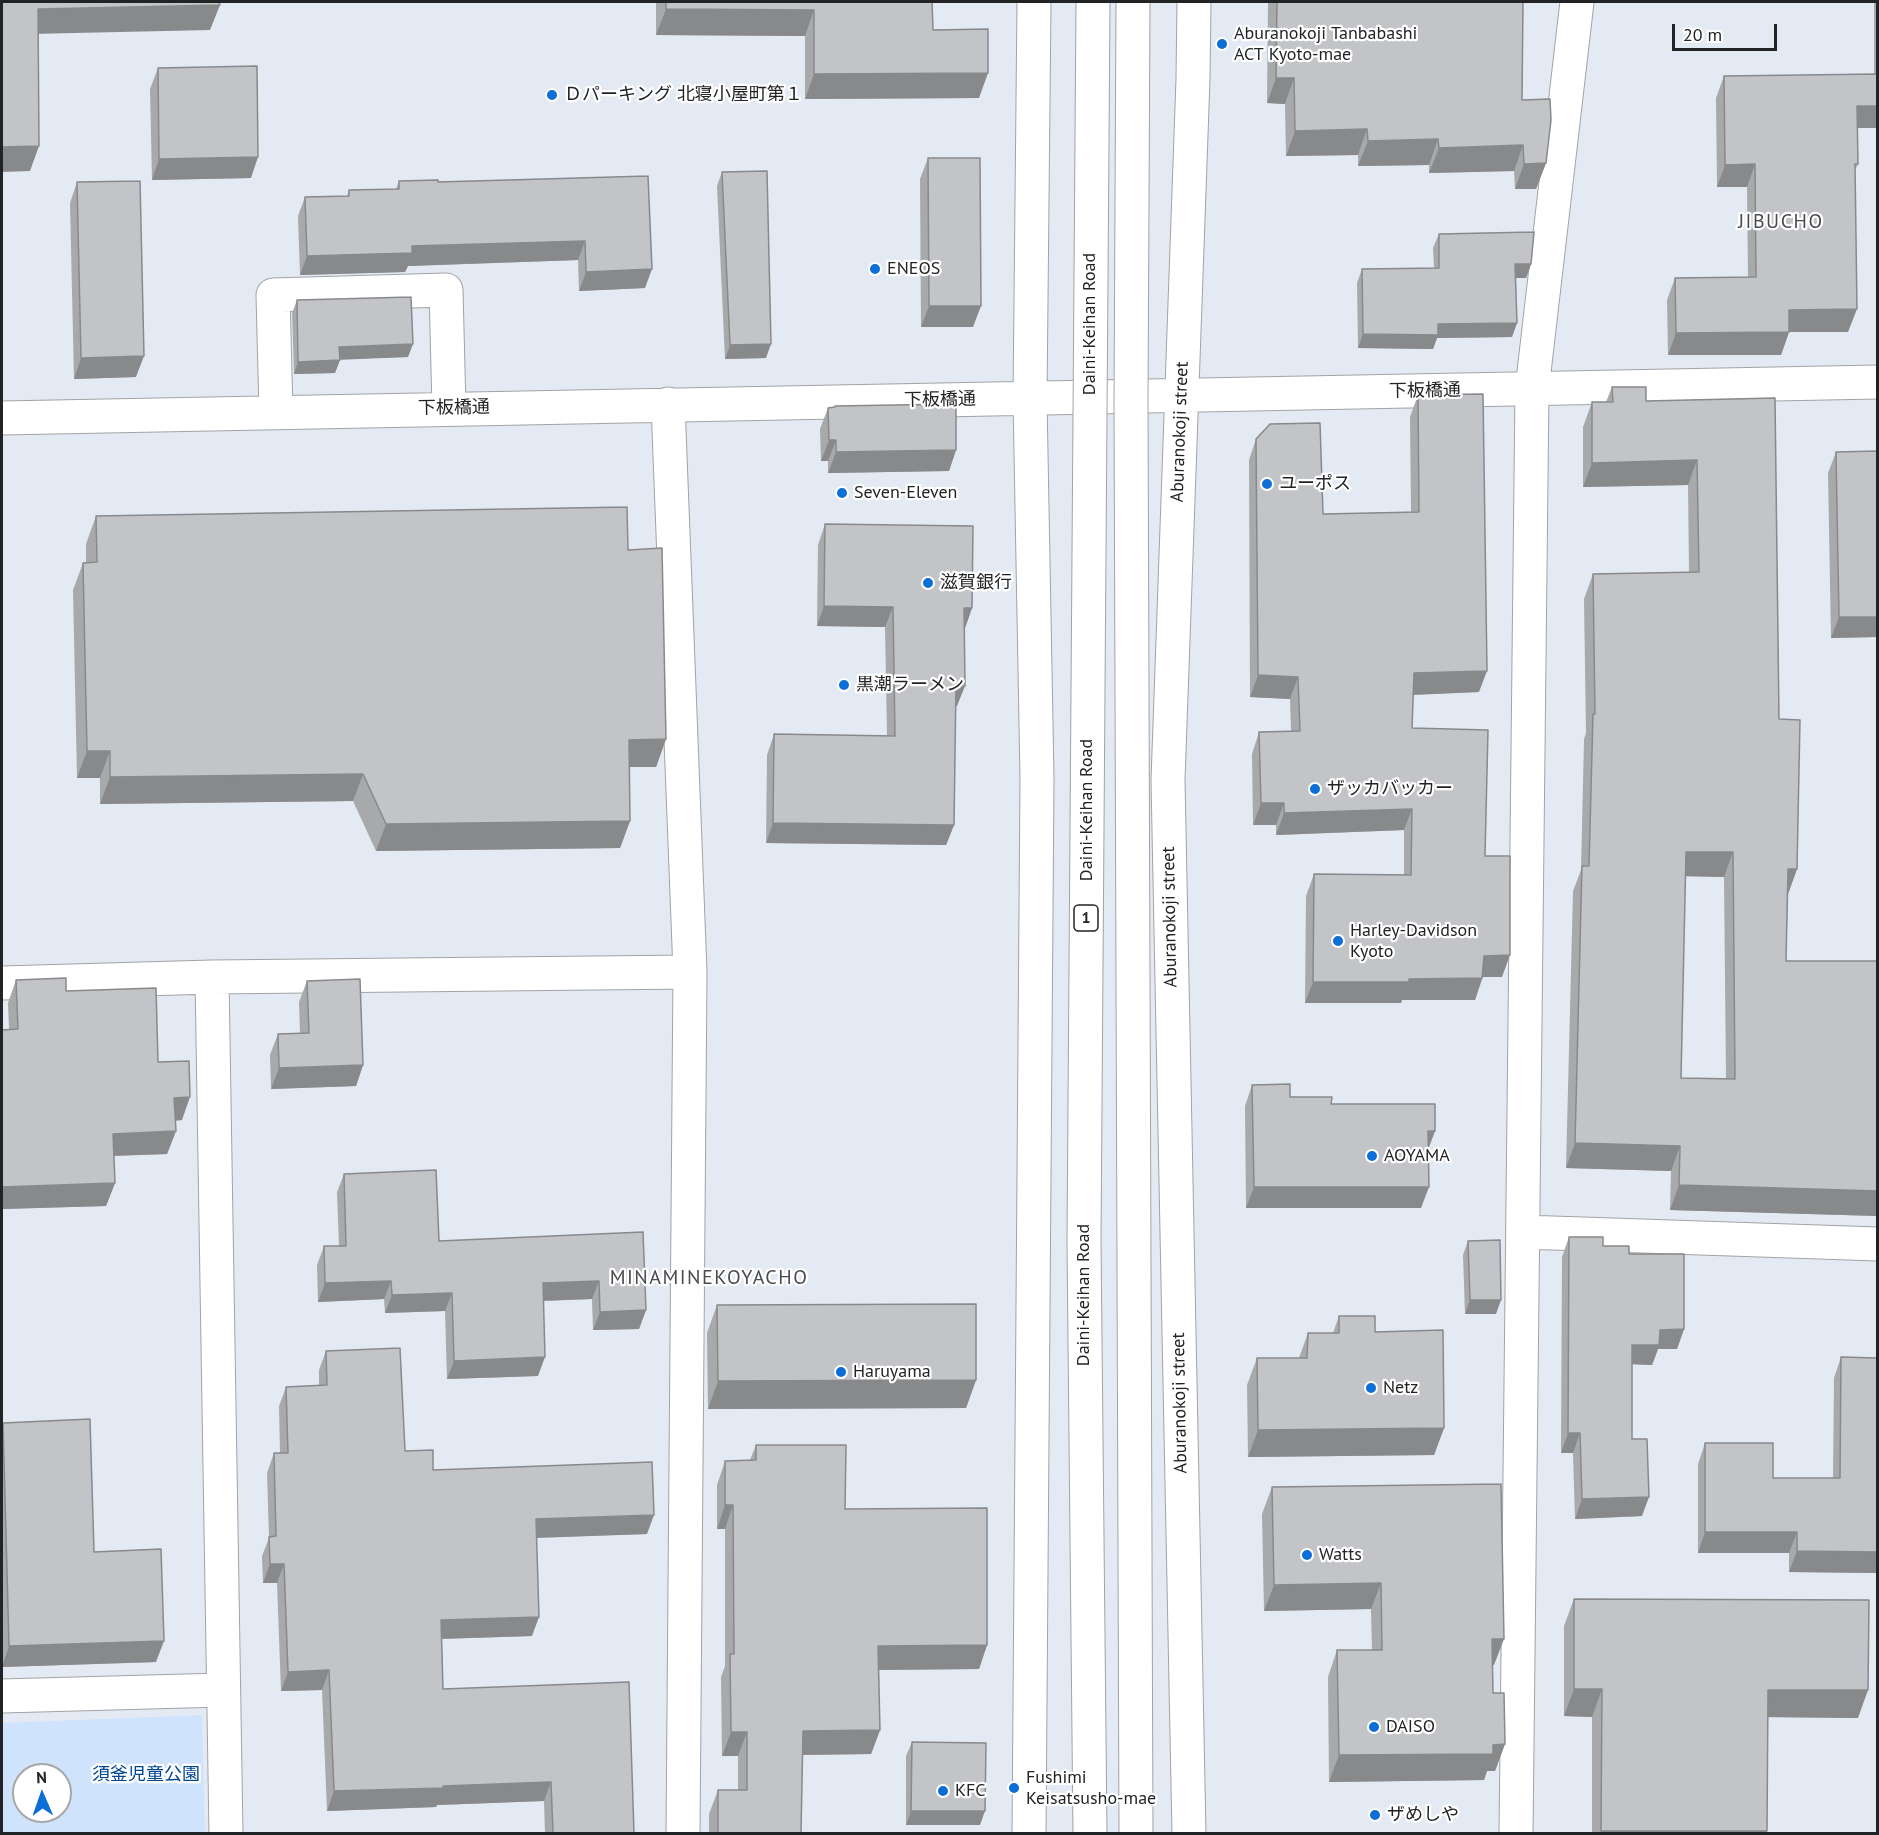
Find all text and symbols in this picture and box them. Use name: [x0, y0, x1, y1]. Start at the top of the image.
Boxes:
scale bar: [1675, 12, 1780, 50]
place label: Aburanokoji Tanbabashi ACT Kyoto-mae: [1234, 23, 1417, 66]
text: 20 m: [1683, 23, 1722, 46]
marker: Aburanokoji Tanbabashi ACT Kyoto-mae: [1215, 37, 1229, 51]
place label: Ｄパーキング 北寝小屋町第１: [564, 84, 803, 106]
marker: Ｄパーキング 北寝小屋町第１: [545, 88, 559, 102]
district label: JIBUCHO: [1738, 210, 1824, 234]
street label: Daini-Keihan Road: [1079, 253, 1101, 395]
place label: ENEOS: [887, 258, 940, 280]
marker: ENEOS: [868, 262, 882, 276]
street label: Aburanokoji street: [1167, 361, 1193, 503]
street label: 下板橋通: [1389, 380, 1461, 402]
street label: 下板橋通: [904, 389, 976, 411]
street label: 下板橋通: [418, 397, 490, 419]
place label: ユーポス: [1279, 473, 1351, 495]
marker: ユーポス: [1260, 477, 1274, 491]
place label: Seven-Eleven: [854, 482, 957, 504]
marker: Seven-Eleven: [835, 486, 849, 500]
place label: 滋賀銀行: [940, 572, 1012, 594]
marker: 滋賀銀行: [921, 576, 935, 590]
place label: 黒潮ラーメン: [856, 674, 964, 696]
marker: 黒潮ラーメン: [837, 678, 851, 692]
street label: Daini-Keihan Road: [1076, 739, 1098, 881]
place label: ザッカバッカー: [1327, 778, 1453, 800]
marker: ザッカバッカー: [1308, 782, 1322, 796]
street label: Aburanokoji street: [1158, 846, 1182, 988]
road number: 1: [1074, 905, 1098, 931]
place label: Harley-Davidson Kyoto: [1350, 920, 1477, 962]
marker: Harley-Davidson Kyoto: [1331, 934, 1345, 948]
place label: AOYAMA: [1384, 1145, 1450, 1167]
marker: AOYAMA: [1365, 1149, 1379, 1163]
street label: Daini-Keihan Road: [1073, 1224, 1095, 1366]
district label: MINAMINEKOYACHO: [610, 1266, 808, 1290]
street label: Aburanokoji street: [1168, 1332, 1192, 1474]
place label: Haruyama: [853, 1361, 931, 1383]
marker: Haruyama: [834, 1365, 848, 1379]
place label: Netz: [1383, 1377, 1418, 1399]
marker: Netz: [1364, 1381, 1378, 1395]
place label: Watts: [1319, 1544, 1362, 1566]
marker: Watts: [1300, 1548, 1314, 1562]
place label: DAISO: [1386, 1716, 1435, 1738]
marker: DAISO: [1367, 1720, 1381, 1734]
north arrow: [12, 1763, 72, 1823]
park label: 須釜児童公園: [92, 1764, 200, 1786]
text: N: [36, 1767, 47, 1787]
place label: Fushimi Keisatsusho-mae: [1026, 1767, 1156, 1810]
place label: KFC: [955, 1780, 986, 1802]
marker: Fushimi Keisatsusho-mae: [1007, 1781, 1021, 1795]
marker: KFC: [936, 1784, 950, 1798]
place label: ザめしや: [1387, 1804, 1459, 1826]
marker: ザめしや: [1368, 1808, 1382, 1822]

